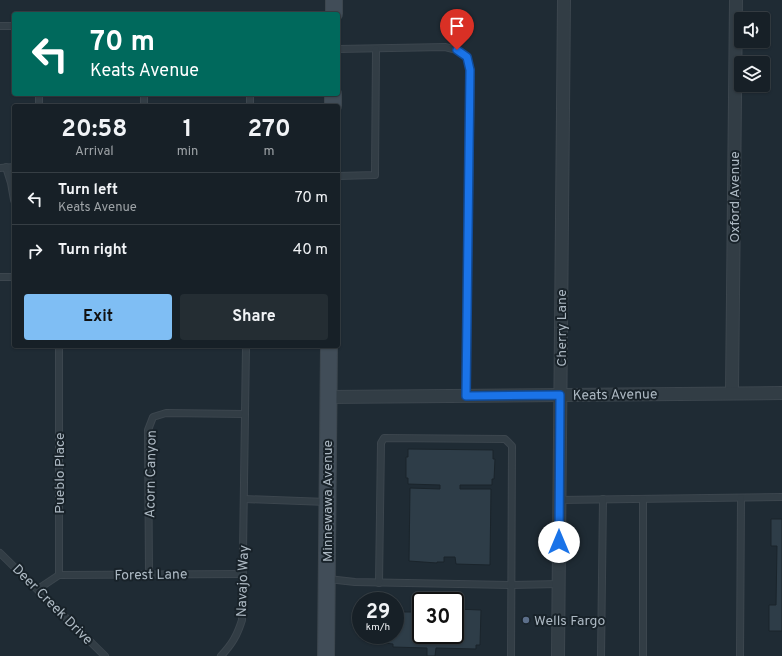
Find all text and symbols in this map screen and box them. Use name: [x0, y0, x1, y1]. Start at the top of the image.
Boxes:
pin: [440, 9, 474, 50]
map controls: [734, 12, 770, 92]
button: sound: [734, 12, 770, 48]
icon: arrive: [446, 15, 468, 37]
text: 70 m: [90, 25, 155, 61]
icon: left: [24, 28, 76, 80]
button: layers: [734, 56, 770, 92]
text: Keats Avenue: [90, 60, 199, 83]
text: 20:58: [61, 115, 127, 145]
text: 1: [183, 115, 192, 145]
text: 270: [248, 115, 291, 145]
text: Arrival: [75, 144, 114, 160]
text: min: [177, 144, 198, 160]
text: m: [264, 144, 275, 160]
street label: Oxford Avenue: [727, 151, 744, 243]
text: Turn left: [58, 181, 118, 200]
icon: left: [24, 188, 46, 210]
text: 70 m: [295, 189, 328, 208]
text: Keats Avenue: [58, 200, 137, 216]
icon: right: [24, 240, 46, 262]
text: Turn right: [58, 241, 127, 260]
text: 40 m: [293, 241, 328, 260]
street label: Cherry Lane: [554, 289, 571, 367]
button: Exit: [24, 294, 172, 340]
button: Share: [180, 294, 328, 340]
street label: Keats Avenue: [572, 386, 658, 405]
street label: Acorn Canyon: [142, 430, 161, 518]
street label: Pueblo Place: [52, 432, 69, 514]
street label: Minnewawa Avenue: [320, 440, 337, 562]
position arrow: [538, 521, 580, 563]
street label: Navajo Way: [234, 545, 253, 617]
street label: Deer Creek Drive: [8, 561, 96, 649]
street label: Forest Lane: [114, 566, 188, 585]
speed limit sign: 30: [412, 592, 464, 644]
text: 29: [366, 600, 390, 626]
place label: Wells Fargo: [534, 613, 605, 630]
marker: Wells Fargo: [521, 615, 531, 625]
text: km/h: [366, 621, 390, 634]

